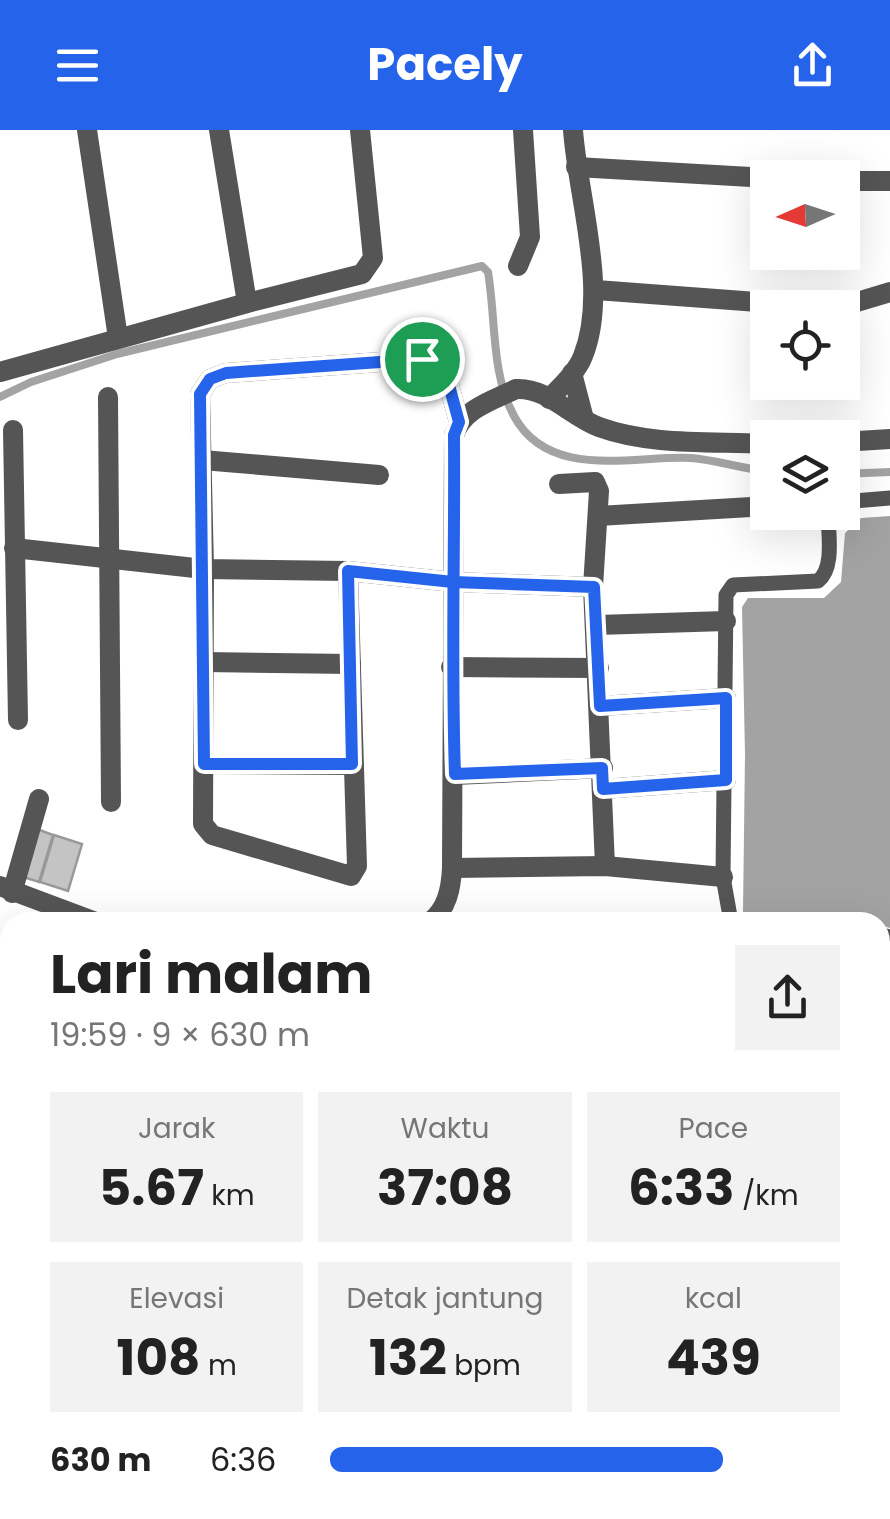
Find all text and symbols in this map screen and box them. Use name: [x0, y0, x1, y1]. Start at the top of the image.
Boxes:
text: Pacely: [367, 33, 523, 96]
icon: menu: [50, 38, 105, 93]
icon: share: [785, 38, 840, 93]
north arrow: [750, 160, 860, 270]
map controls: [750, 160, 860, 530]
button: locate: [750, 290, 860, 400]
pin: [380, 317, 465, 402]
icon: arrive: [395, 332, 450, 387]
button: layers: [750, 420, 860, 530]
text: Lari malam: [50, 935, 372, 1012]
button: share: [735, 945, 840, 1050]
text: 19:59 · 9 × 630 m: [50, 1012, 310, 1057]
text: Jarak: [138, 1109, 215, 1148]
text: Waktu: [401, 1109, 489, 1148]
text: Pace: [679, 1109, 748, 1148]
text: 5.67: [99, 1152, 204, 1223]
text: 37:08: [377, 1152, 513, 1223]
text: 6:33: [628, 1152, 735, 1223]
text: km: [204, 1176, 255, 1215]
text: /km: [735, 1176, 799, 1215]
text: Elevasi: [129, 1279, 224, 1318]
text: Detak jantung: [347, 1279, 543, 1318]
text: kcal: [685, 1279, 742, 1318]
text: 108: [117, 1322, 200, 1393]
text: 132: [369, 1322, 447, 1393]
text: 439: [666, 1322, 761, 1393]
text: m: [200, 1346, 237, 1385]
text: bpm: [447, 1346, 521, 1385]
text: 630 m: [50, 1437, 151, 1482]
text: 6:36: [210, 1437, 276, 1482]

